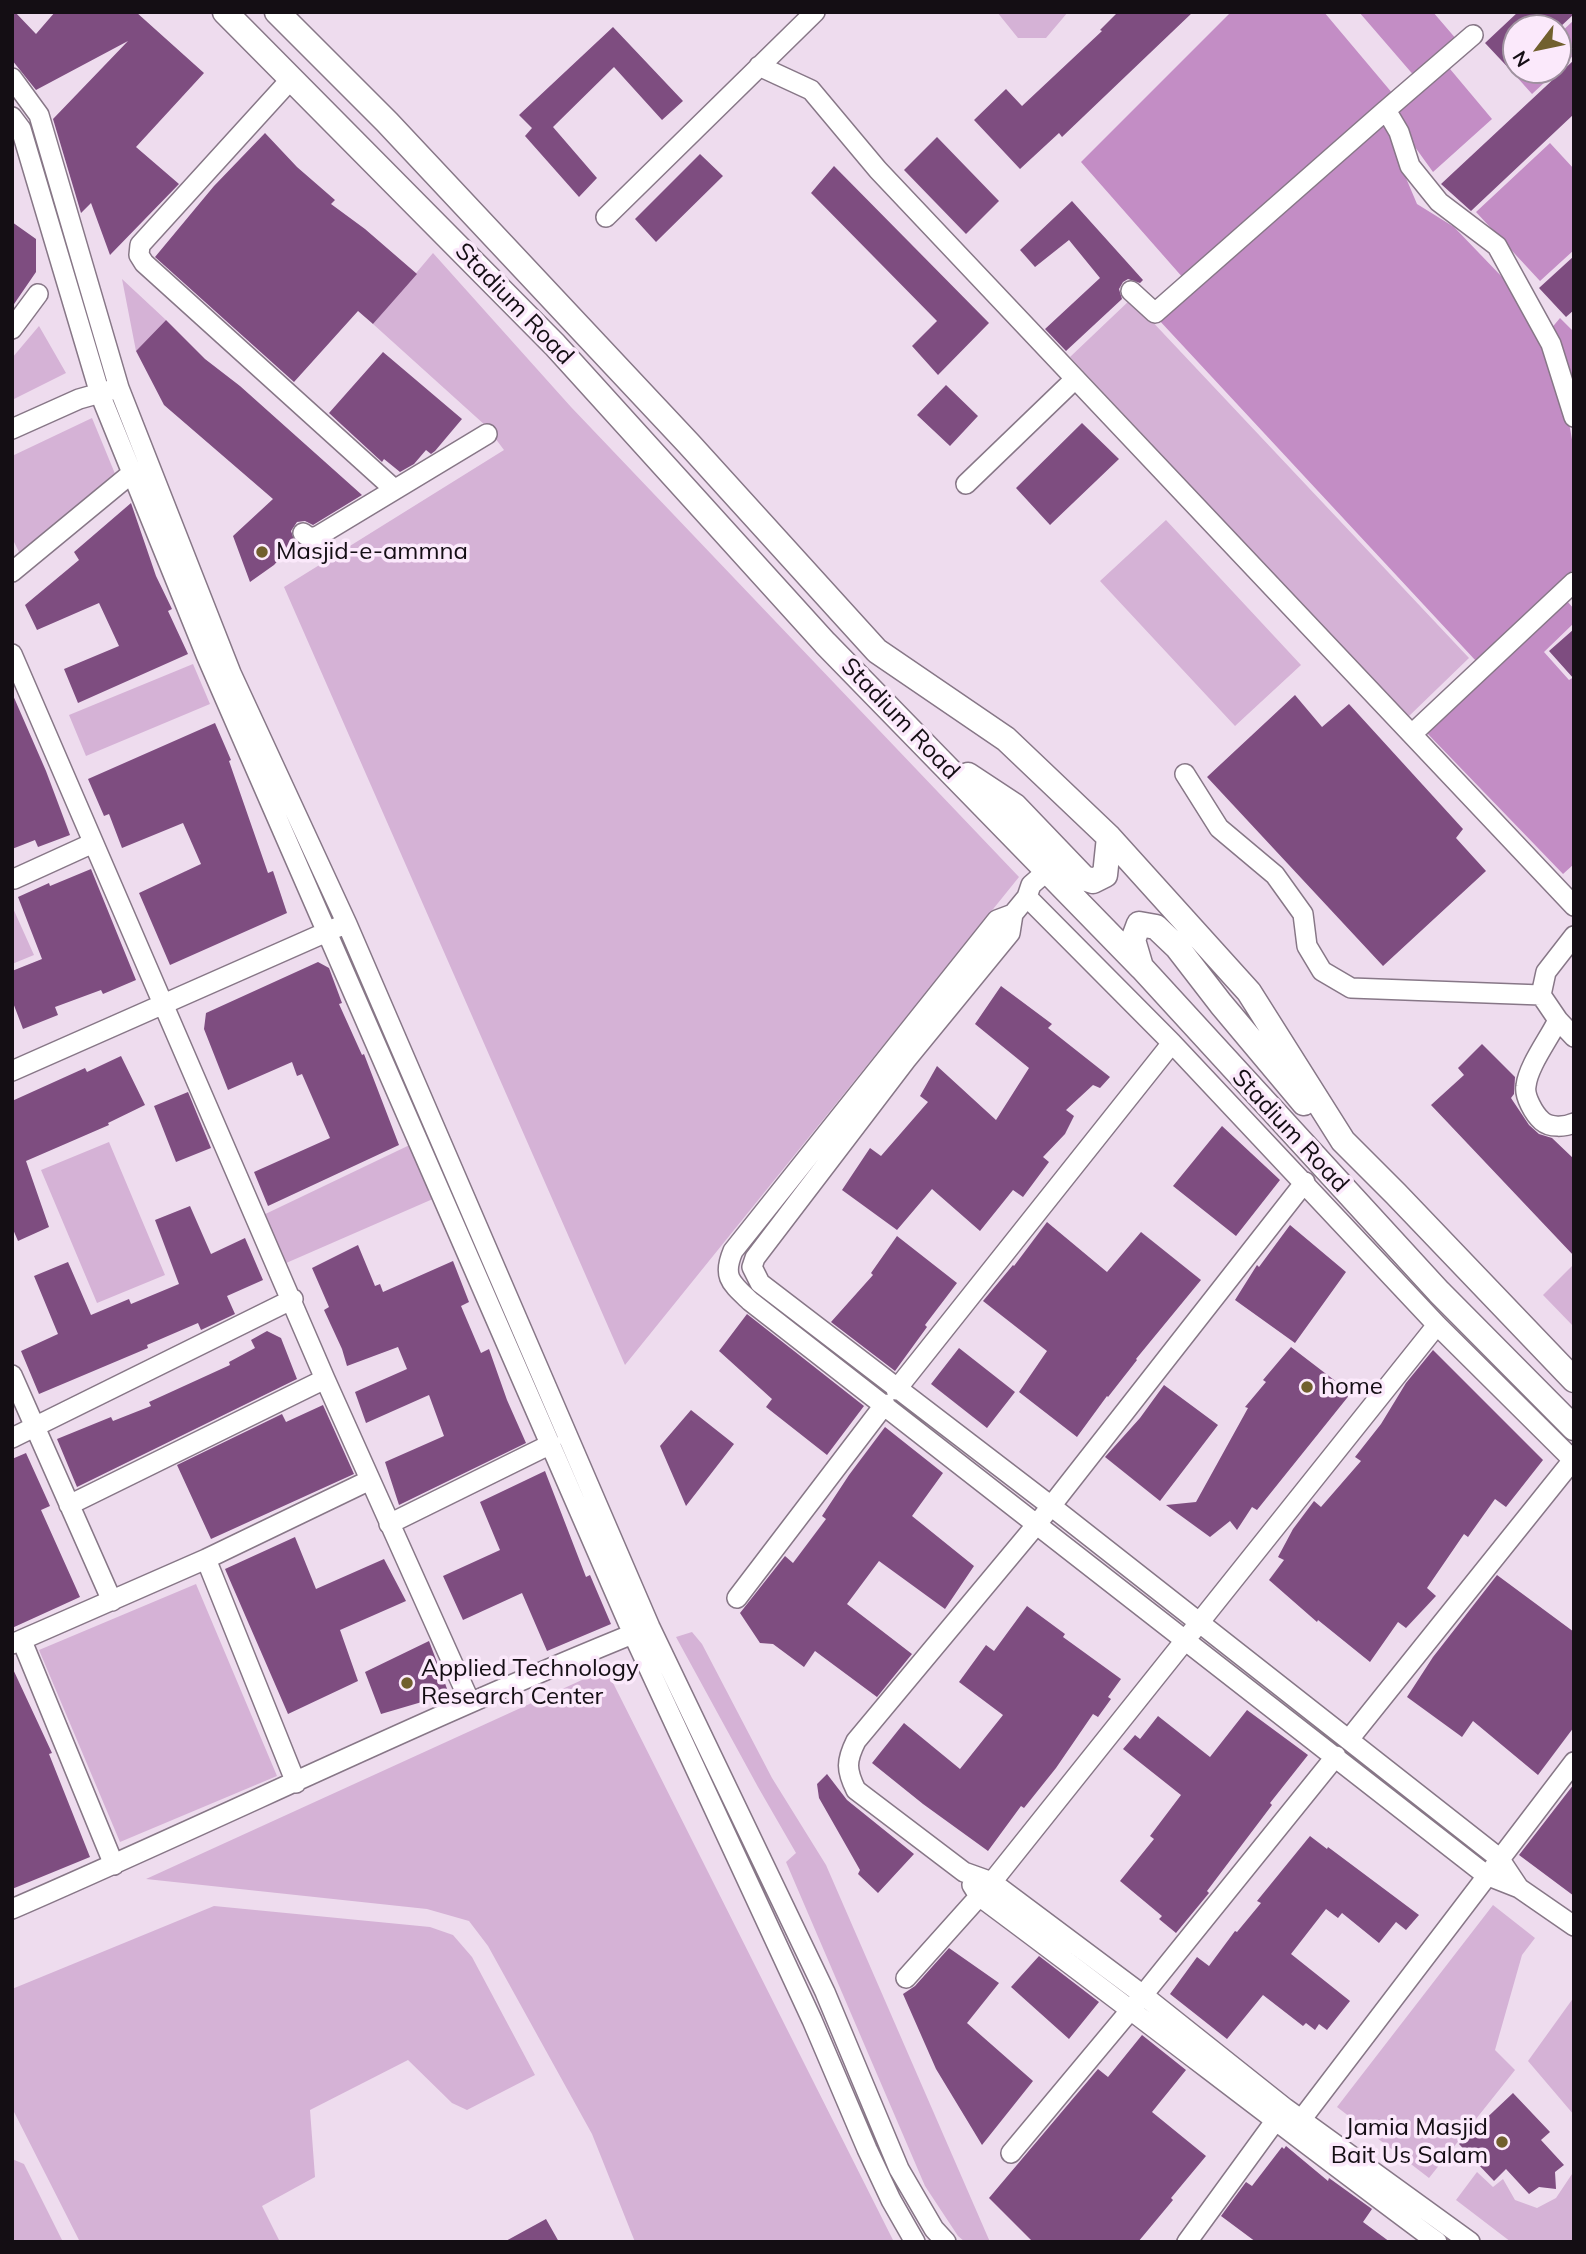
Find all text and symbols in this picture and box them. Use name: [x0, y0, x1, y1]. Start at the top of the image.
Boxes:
north arrow: [1502, 14, 1572, 84]
text: N: [1507, 47, 1535, 72]
street label: Stadium Road: [449, 237, 579, 371]
place label: Masjid-e-ammna: [276, 538, 468, 566]
marker: Masjid-e-ammna: [254, 544, 270, 560]
street label: Stadium Road: [835, 652, 965, 786]
street label: Stadium Road: [1226, 1063, 1354, 1199]
place label: home: [1321, 1373, 1383, 1401]
marker: home: [1299, 1379, 1315, 1395]
place label: Applied Technology Research Center: [421, 1655, 639, 1711]
marker: Applied Technology Research Center: [399, 1675, 415, 1691]
place label: Jamia Masjid Bait Us Salam: [1331, 2114, 1488, 2170]
marker: Jamia Masjid Bait Us Salam: [1494, 2134, 1510, 2150]

